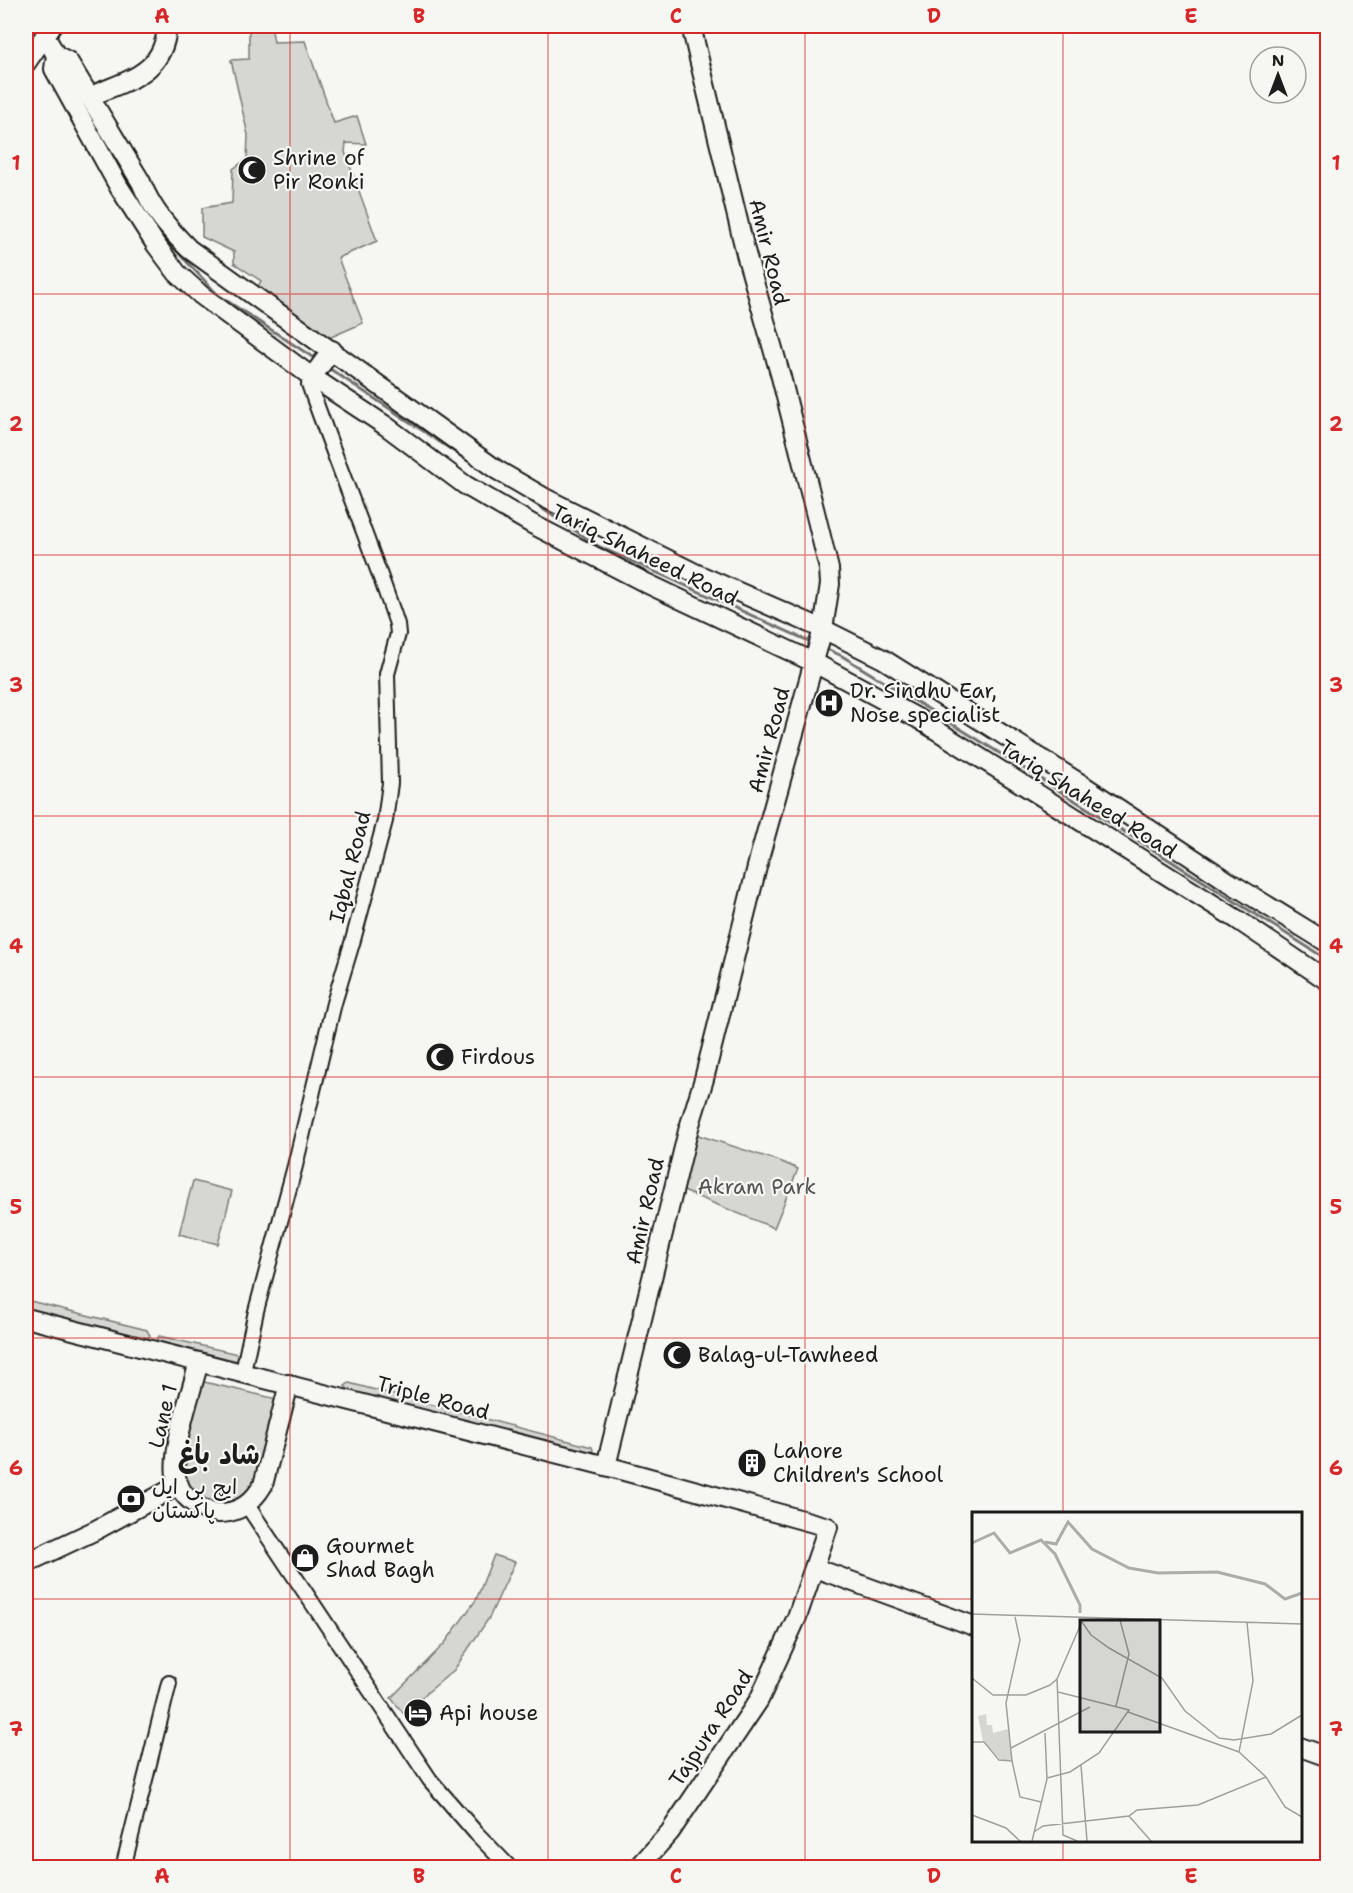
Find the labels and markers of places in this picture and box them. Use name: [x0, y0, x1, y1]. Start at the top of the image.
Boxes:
place label: Shrine of Pir Ronki: [273, 144, 365, 196]
mosque icon: Shrine of Pir Ronki: [236, 154, 268, 186]
place label: Dr. Sindhu Ear, Nose specialist: [850, 677, 1000, 729]
hospital icon: Dr. Sindhu Ear, Nose specialist: [813, 687, 845, 719]
mosque icon: Firdous: [424, 1041, 456, 1073]
place label: Firdous: [461, 1043, 535, 1071]
mosque icon: Balag-ul-Tawheed: [661, 1339, 693, 1371]
place label: Balag-ul-Tawheed: [698, 1341, 878, 1369]
place label: Lahore Children's School: [773, 1437, 944, 1489]
building icon: Lahore Children's School: [736, 1447, 768, 1479]
place label: ایچ بی ایل پاکستان: [152, 1473, 237, 1525]
bank icon: ایچ بی ایل پاکستان: [115, 1483, 147, 1515]
place label: Gourmet Shad Bagh: [326, 1532, 435, 1584]
shop icon: Gourmet Shad Bagh: [289, 1542, 321, 1574]
hotel icon: Api house: [402, 1697, 434, 1729]
place label: Api house: [439, 1699, 538, 1727]

